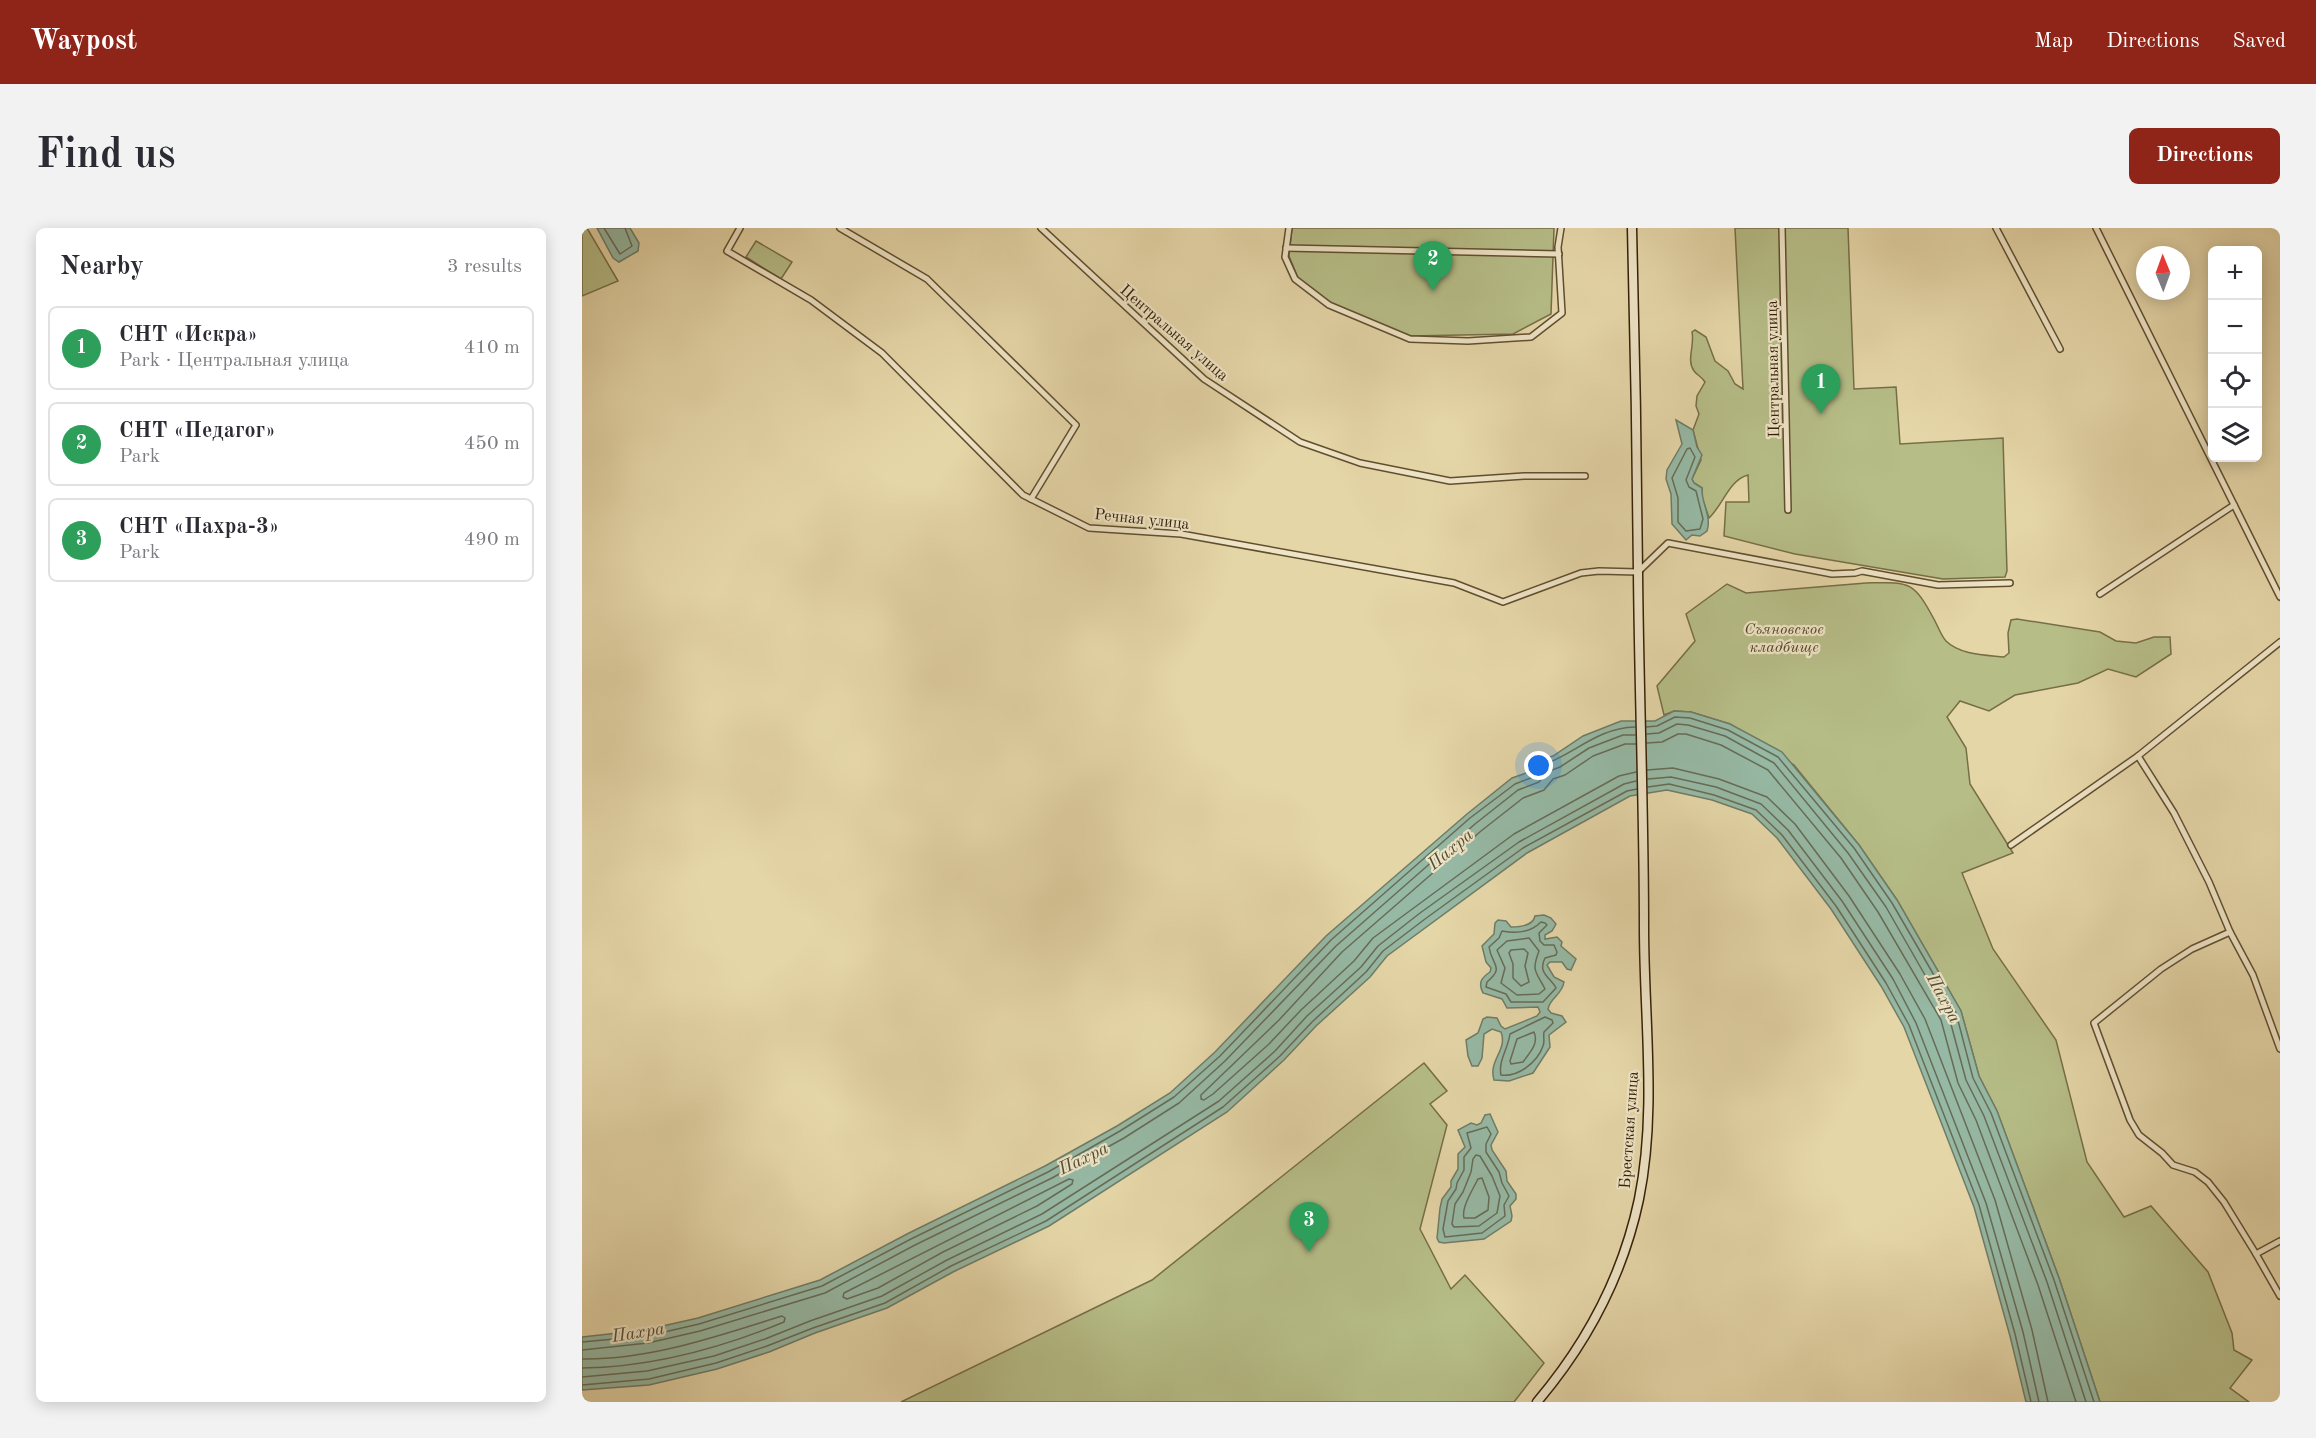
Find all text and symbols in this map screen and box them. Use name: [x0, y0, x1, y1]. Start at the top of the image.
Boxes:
text: Waypost: [30, 28, 137, 56]
text: Map: [2034, 31, 2073, 52]
text: Directions: [2106, 31, 2200, 52]
text: Saved: [2233, 31, 2286, 52]
button: Directions: [2129, 128, 2280, 184]
text: Find us: [36, 135, 175, 177]
pin: 2: [1414, 242, 1452, 291]
north arrow: [2136, 246, 2190, 300]
map controls: [2208, 246, 2262, 462]
button: +: [2208, 246, 2262, 300]
text: Nearby: [60, 254, 144, 280]
text: 3 results: [447, 257, 522, 277]
street label: Центральная улица: [1116, 282, 1231, 385]
street label: Центральная улица: [1765, 300, 1783, 438]
button: −: [2208, 300, 2262, 354]
text: СНТ «Искра»: [119, 324, 258, 346]
text: 1: [76, 338, 87, 358]
text: 410 m: [464, 338, 520, 358]
text: Park · Центральная улица: [119, 351, 349, 371]
button: locate: [2208, 354, 2262, 408]
pin: 1: [1802, 364, 1840, 414]
button: layers: [2208, 408, 2262, 462]
text: СНТ «Педагог»: [119, 420, 276, 442]
text: 2: [76, 434, 87, 454]
text: 450 m: [464, 434, 520, 454]
text: Park: [119, 447, 160, 467]
street label: Речная улица: [1093, 507, 1190, 533]
text: СНТ «Пахра-3»: [119, 516, 279, 538]
text: 3: [76, 530, 87, 550]
text: 490 m: [464, 530, 520, 550]
text: Park: [119, 543, 160, 563]
park label: Съяновское кладбище: [1744, 622, 1824, 656]
your location: [1524, 751, 1553, 780]
water label: Пахра: [1424, 826, 1477, 874]
water label: Пахра: [1922, 970, 1964, 1027]
street label: Брестская улица: [1618, 1071, 1642, 1190]
water label: Пахра: [1055, 1139, 1112, 1179]
pin: 3: [1290, 1202, 1328, 1252]
water label: Пахра: [609, 1320, 666, 1346]

